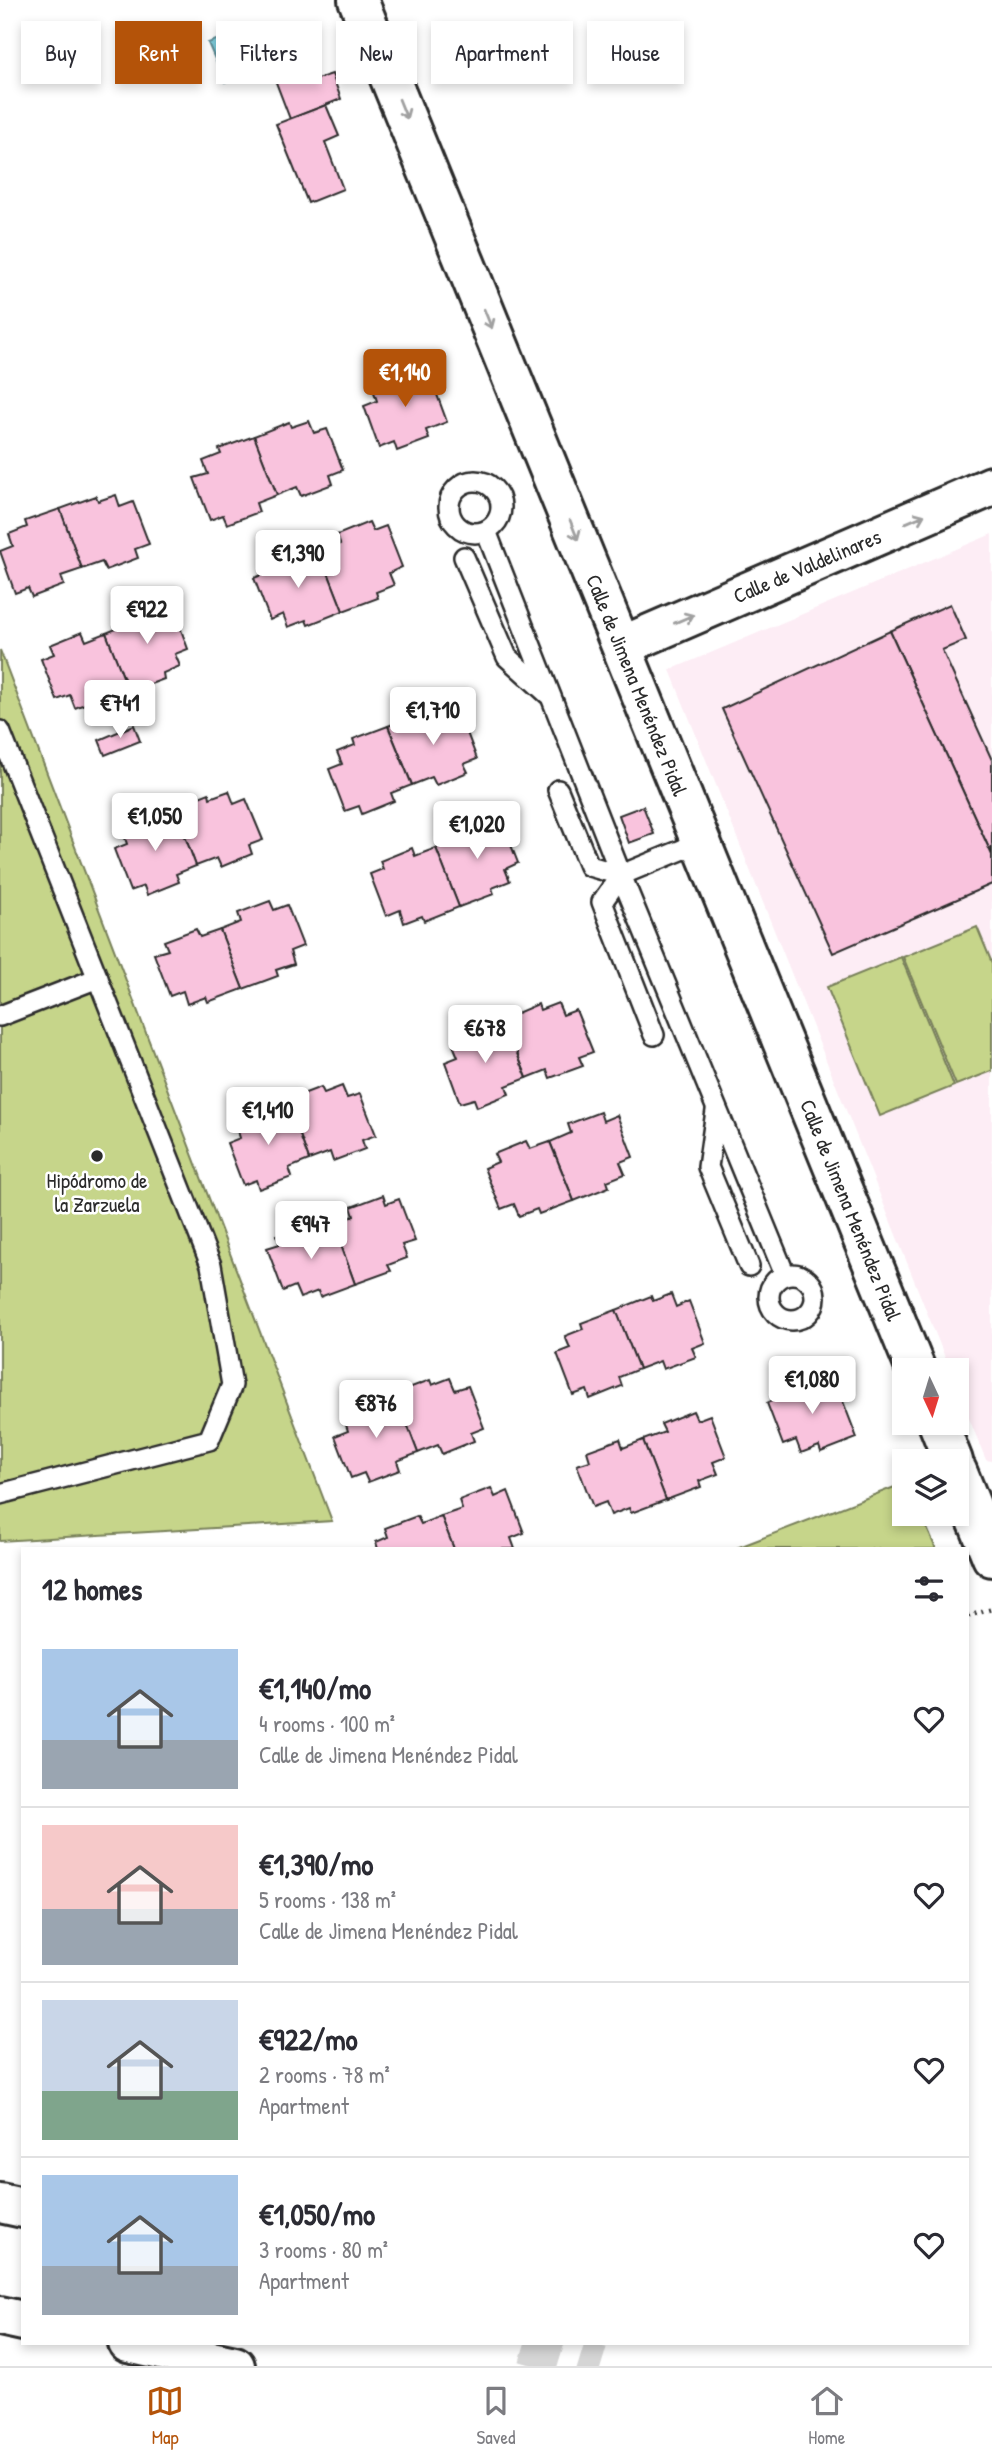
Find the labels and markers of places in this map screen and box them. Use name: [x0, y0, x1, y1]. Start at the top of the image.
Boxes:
pin: €1,140: [348, 350, 462, 409]
pin: €1,390: [241, 530, 355, 590]
pin: €922: [106, 586, 188, 646]
pin: €741: [79, 680, 161, 740]
pin: €1,710: [376, 688, 490, 747]
pin: €1,050: [98, 794, 212, 853]
pin: €1,020: [420, 802, 534, 861]
pin: €678: [444, 1006, 526, 1065]
pin: €1,410: [211, 1088, 325, 1147]
marker: Hipódromo de la Zarzuela: [89, 1148, 105, 1164]
place label: Hipódromo de la Zarzuela: [47, 1166, 147, 1219]
pin: €947: [270, 1202, 352, 1261]
pin: €1,080: [755, 1356, 869, 1416]
pin: €876: [335, 1380, 417, 1440]

